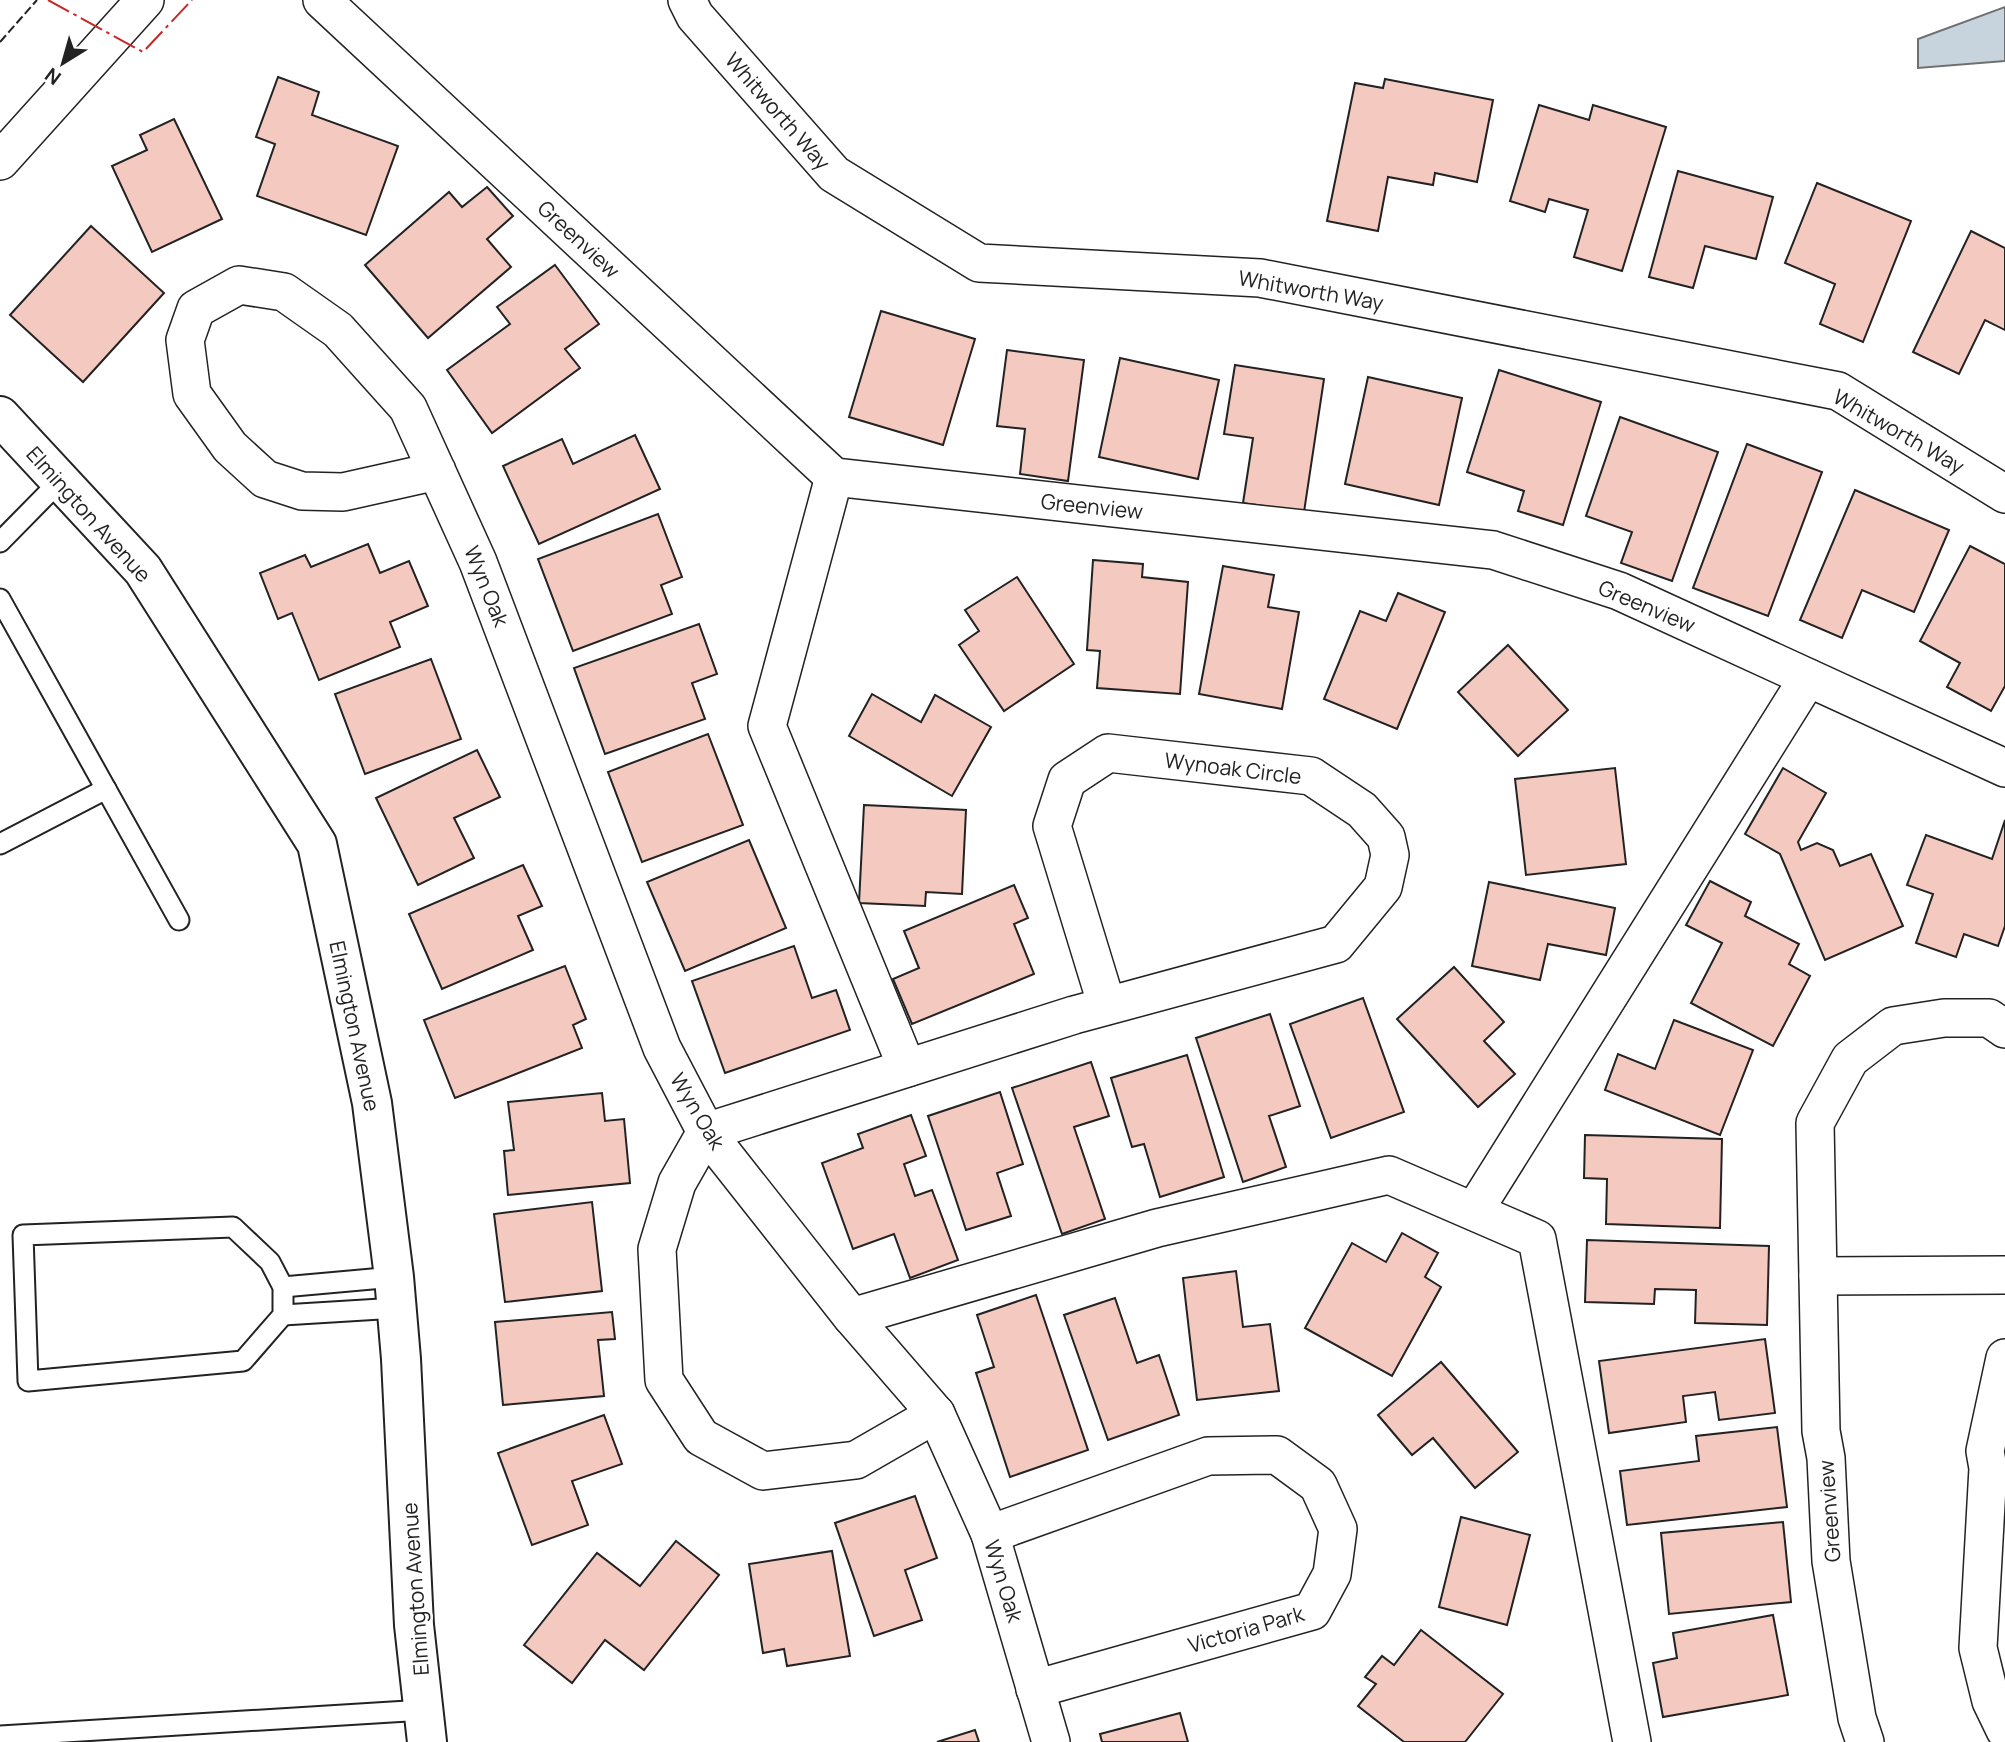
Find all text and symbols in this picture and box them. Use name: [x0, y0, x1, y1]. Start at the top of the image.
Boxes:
north arrow: [28, 28, 98, 98]
street label: Whitworth Way: [719, 46, 837, 176]
text: N: [39, 62, 66, 91]
street label: Greenview: [532, 194, 626, 284]
street label: Whitworth Way: [1236, 263, 1386, 317]
street label: Whitworth Way: [1828, 382, 1970, 480]
street label: Elmington Avenue: [21, 440, 157, 588]
street label: Greenview: [1040, 487, 1144, 525]
street label: Wyn Oak: [458, 542, 516, 631]
street label: Greenview: [1594, 573, 1700, 639]
street label: Wynoak Circle: [1163, 746, 1303, 790]
street label: Elmington Avenue: [323, 938, 387, 1114]
street label: Wyn Oak: [664, 1068, 732, 1155]
street label: Greenview: [1811, 1459, 1847, 1563]
street label: Elmington Avenue: [395, 1501, 435, 1677]
street label: Wyn Oak: [978, 1536, 1030, 1626]
street label: Victoria Park: [1185, 1599, 1308, 1659]

